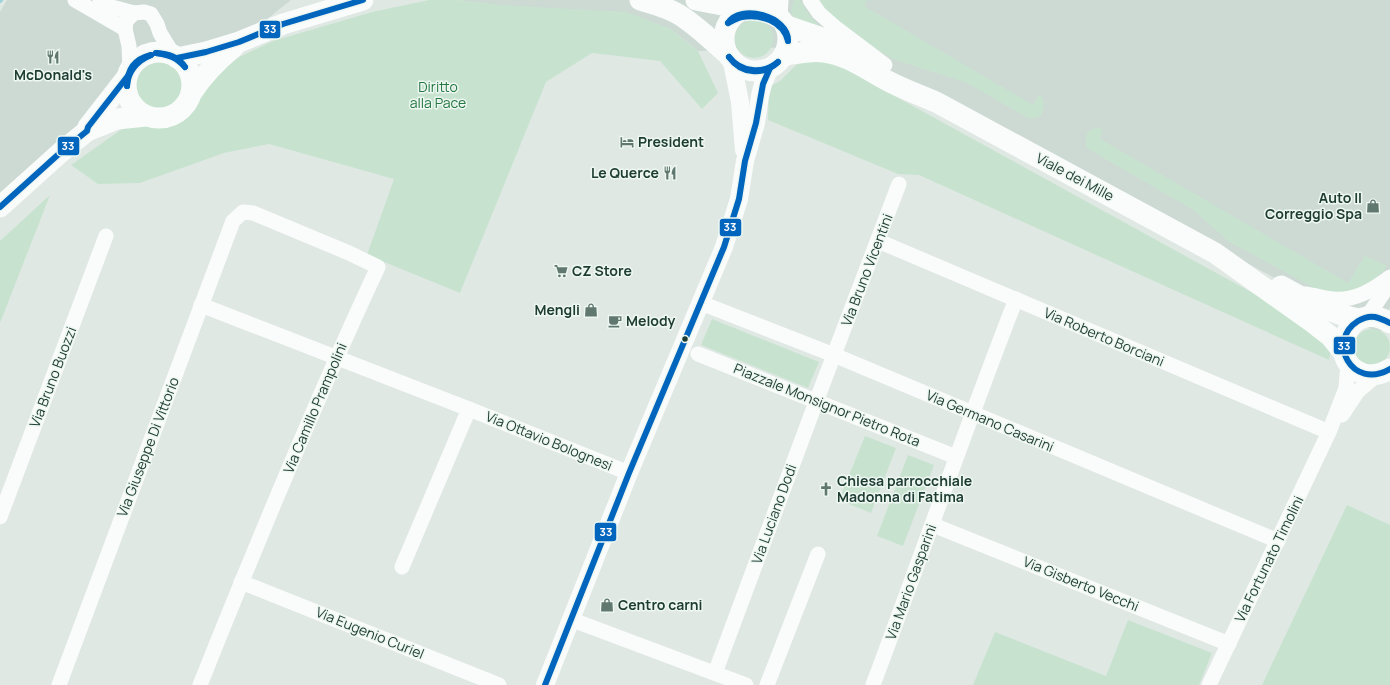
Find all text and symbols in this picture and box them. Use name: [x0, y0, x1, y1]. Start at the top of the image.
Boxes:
line badge: 33: [259, 20, 281, 39]
text: 33: [264, 21, 276, 36]
restaurant icon: McDonald's: [45, 49, 61, 65]
place label: McDonald's: [14, 65, 92, 84]
park label: Diritto alla Pace: [410, 77, 466, 112]
place label: President: [638, 132, 704, 151]
hotel icon: President: [619, 134, 635, 150]
line badge: 33: [57, 136, 80, 156]
text: 33: [62, 138, 74, 153]
street label: Viale dei Mille: [1033, 148, 1118, 205]
place label: Le Querce: [591, 163, 659, 182]
restaurant icon: Le Querce: [662, 165, 678, 181]
place label: Auto Il Correggio Spa: [1265, 188, 1362, 223]
shop icon: Auto Il Correggio Spa: [1365, 198, 1381, 214]
street label: Via Bruno Vicentini: [836, 211, 897, 329]
line badge: 33: [719, 218, 742, 237]
text: 33: [724, 219, 736, 234]
place label: CZ Store: [572, 261, 632, 280]
supermarket icon: CZ Store: [553, 263, 569, 279]
place label: Mengli: [535, 300, 580, 319]
shop icon: Mengli: [583, 302, 599, 318]
street label: Via Roberto Borciani: [1041, 303, 1167, 370]
place label: Melody: [626, 311, 676, 330]
cafe icon: Melody: [607, 313, 623, 329]
street label: Via Bruno Buozzi: [25, 324, 80, 430]
unlabelled marker: [680, 334, 690, 344]
line badge: 33: [1333, 336, 1356, 355]
text: 33: [1338, 338, 1350, 353]
street label: Via Camillo Prampolini: [278, 340, 351, 476]
street label: Piazzale Monsignor Pietro Rota: [731, 358, 923, 451]
street label: Via Giuseppe Di Vittorio: [112, 374, 183, 520]
street label: Via Germano Casarini: [923, 385, 1057, 456]
street label: Via Ottavio Bolognesi: [483, 406, 615, 475]
street label: Via Luciano Dodi: [747, 461, 800, 566]
place label: Chiesa parrocchiale Madonna di Fatima: [837, 471, 972, 506]
church icon: Chiesa parrocchiale Madonna di Fatima: [818, 481, 834, 497]
street label: Via Fortunato Timolini: [1230, 492, 1307, 625]
street label: Via Mario Gasparini: [881, 521, 940, 642]
line badge: 33: [594, 522, 617, 542]
text: 33: [600, 524, 612, 539]
street label: Via Gisberto Vecchi: [1021, 552, 1142, 615]
place label: Centro carni: [618, 595, 703, 614]
shop icon: Centro carni: [599, 597, 615, 613]
street label: Via Eugenio Curiel: [313, 602, 427, 663]

